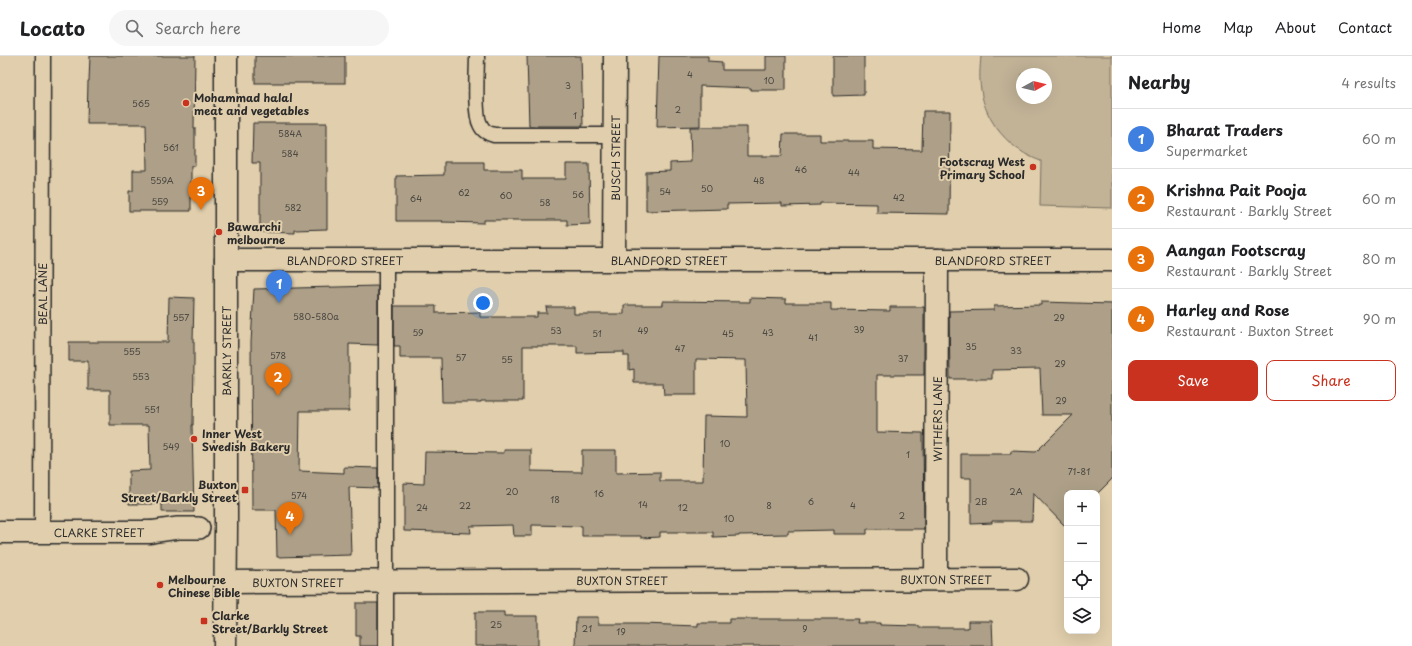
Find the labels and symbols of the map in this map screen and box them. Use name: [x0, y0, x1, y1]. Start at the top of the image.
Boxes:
house number: 4: [687, 67, 693, 81]
north arrow: [1016, 68, 1052, 104]
house number: 10: [764, 73, 775, 87]
house number: 3: [565, 78, 571, 92]
place label: Mohammad halal meat and vegetables: [194, 89, 309, 119]
house number: 565: [132, 96, 150, 110]
marker: Mohammad halal meat and vegetables: [181, 98, 191, 108]
house number: 2: [675, 102, 681, 116]
house number: 1: [573, 108, 577, 122]
street label: BUSCH STREET: [607, 114, 624, 201]
house number: 584A: [278, 126, 302, 140]
house number: 561: [163, 140, 179, 154]
house number: 584: [281, 146, 299, 160]
place label: Footscray West Primary School: [939, 153, 1025, 183]
house number: 46: [795, 162, 807, 176]
marker: Footscray West Primary School: [1028, 162, 1038, 172]
house number: 44: [848, 165, 860, 179]
house number: 559A: [150, 173, 174, 187]
house number: 48: [753, 173, 765, 187]
pin: 3: [188, 177, 214, 210]
house number: 50: [701, 181, 714, 195]
house number: 54: [659, 184, 671, 198]
house number: 62: [458, 185, 470, 199]
house number: 56: [572, 187, 584, 201]
house number: 60: [500, 188, 513, 202]
house number: 42: [893, 190, 905, 204]
house number: 64: [410, 191, 422, 205]
house number: 559: [152, 194, 169, 208]
house number: 58: [539, 195, 551, 209]
house number: 582: [285, 200, 302, 214]
place label: Bawarchi melbourne: [227, 218, 286, 248]
marker: Bawarchi melbourne: [214, 227, 224, 237]
street label: BLANDFORD STREET: [287, 252, 404, 269]
street label: BLANDFORD STREET: [611, 252, 728, 269]
street label: BLANDFORD STREET: [935, 252, 1052, 269]
street label: BEAL LANE: [34, 263, 51, 325]
pin: 1: [266, 270, 292, 303]
your location: [473, 293, 493, 313]
street label: BARKLY STREET: [218, 305, 235, 396]
house number: 580-580a: [293, 309, 339, 323]
house number: 557: [173, 310, 189, 324]
house number: 29: [1053, 310, 1065, 324]
house number: 39: [853, 322, 865, 336]
house number: 53: [550, 323, 562, 337]
house number: 49: [637, 323, 649, 337]
house number: 59: [412, 325, 424, 339]
house number: 43: [762, 325, 774, 339]
house number: 51: [592, 326, 602, 340]
house number: 45: [722, 326, 734, 340]
house number: 41: [808, 330, 818, 344]
house number: 35: [965, 339, 977, 353]
house number: 47: [675, 341, 685, 355]
house number: 33: [1010, 343, 1022, 357]
house number: 555: [123, 344, 141, 358]
house number: 578: [270, 348, 286, 362]
house number: 57: [456, 350, 466, 364]
house number: 37: [898, 351, 908, 365]
house number: 55: [501, 352, 513, 366]
house number: 29: [1054, 356, 1066, 370]
pin: 2: [265, 363, 291, 396]
house number: 553: [132, 369, 150, 383]
street label: WITHERS LANE: [929, 376, 946, 462]
house number: 29: [1055, 393, 1067, 407]
house number: 551: [144, 402, 160, 416]
place label: Inner West Swedish Bakery: [202, 425, 290, 455]
marker: Inner West Swedish Bakery: [189, 434, 199, 444]
house number: 10: [720, 436, 731, 450]
house number: 549: [162, 439, 180, 453]
house number: 1: [906, 447, 910, 461]
house number: 71-81: [1068, 464, 1090, 478]
place label: Buxton Street/Barkly Street: [121, 476, 237, 506]
house number: 20: [506, 484, 519, 498]
house number: 2A: [1009, 484, 1023, 498]
marker: Buxton Street/Barkly Street: [240, 485, 250, 495]
house number: 16: [594, 486, 604, 500]
house number: 574: [291, 488, 307, 502]
house number: 18: [550, 492, 560, 506]
house number: 6: [808, 494, 814, 508]
house number: 2B: [975, 494, 987, 508]
house number: 14: [638, 497, 648, 511]
house number: 22: [459, 498, 471, 512]
house number: 8: [766, 498, 772, 512]
house number: 4: [850, 498, 856, 512]
house number: 24: [416, 500, 428, 514]
house number: 12: [678, 500, 688, 514]
pin: 4: [277, 502, 303, 535]
house number: 2: [899, 508, 905, 522]
house number: 10: [724, 511, 735, 525]
street label: CLARKE STREET: [54, 524, 145, 541]
place label: Melbourne Chinese Bible: [168, 571, 240, 601]
street label: BUXTON STREET: [900, 571, 992, 588]
street label: BUXTON STREET: [576, 572, 668, 589]
street label: BUXTON STREET: [252, 574, 344, 591]
marker: Melbourne Chinese Bible: [155, 580, 165, 590]
place label: Clarke Street/Barkly Street: [212, 607, 328, 637]
marker: Clarke Street/Barkly Street: [199, 616, 209, 626]
house number: 25: [490, 617, 502, 631]
house number: 21: [582, 621, 592, 635]
house number: 9: [802, 621, 808, 635]
house number: 19: [616, 624, 626, 638]

